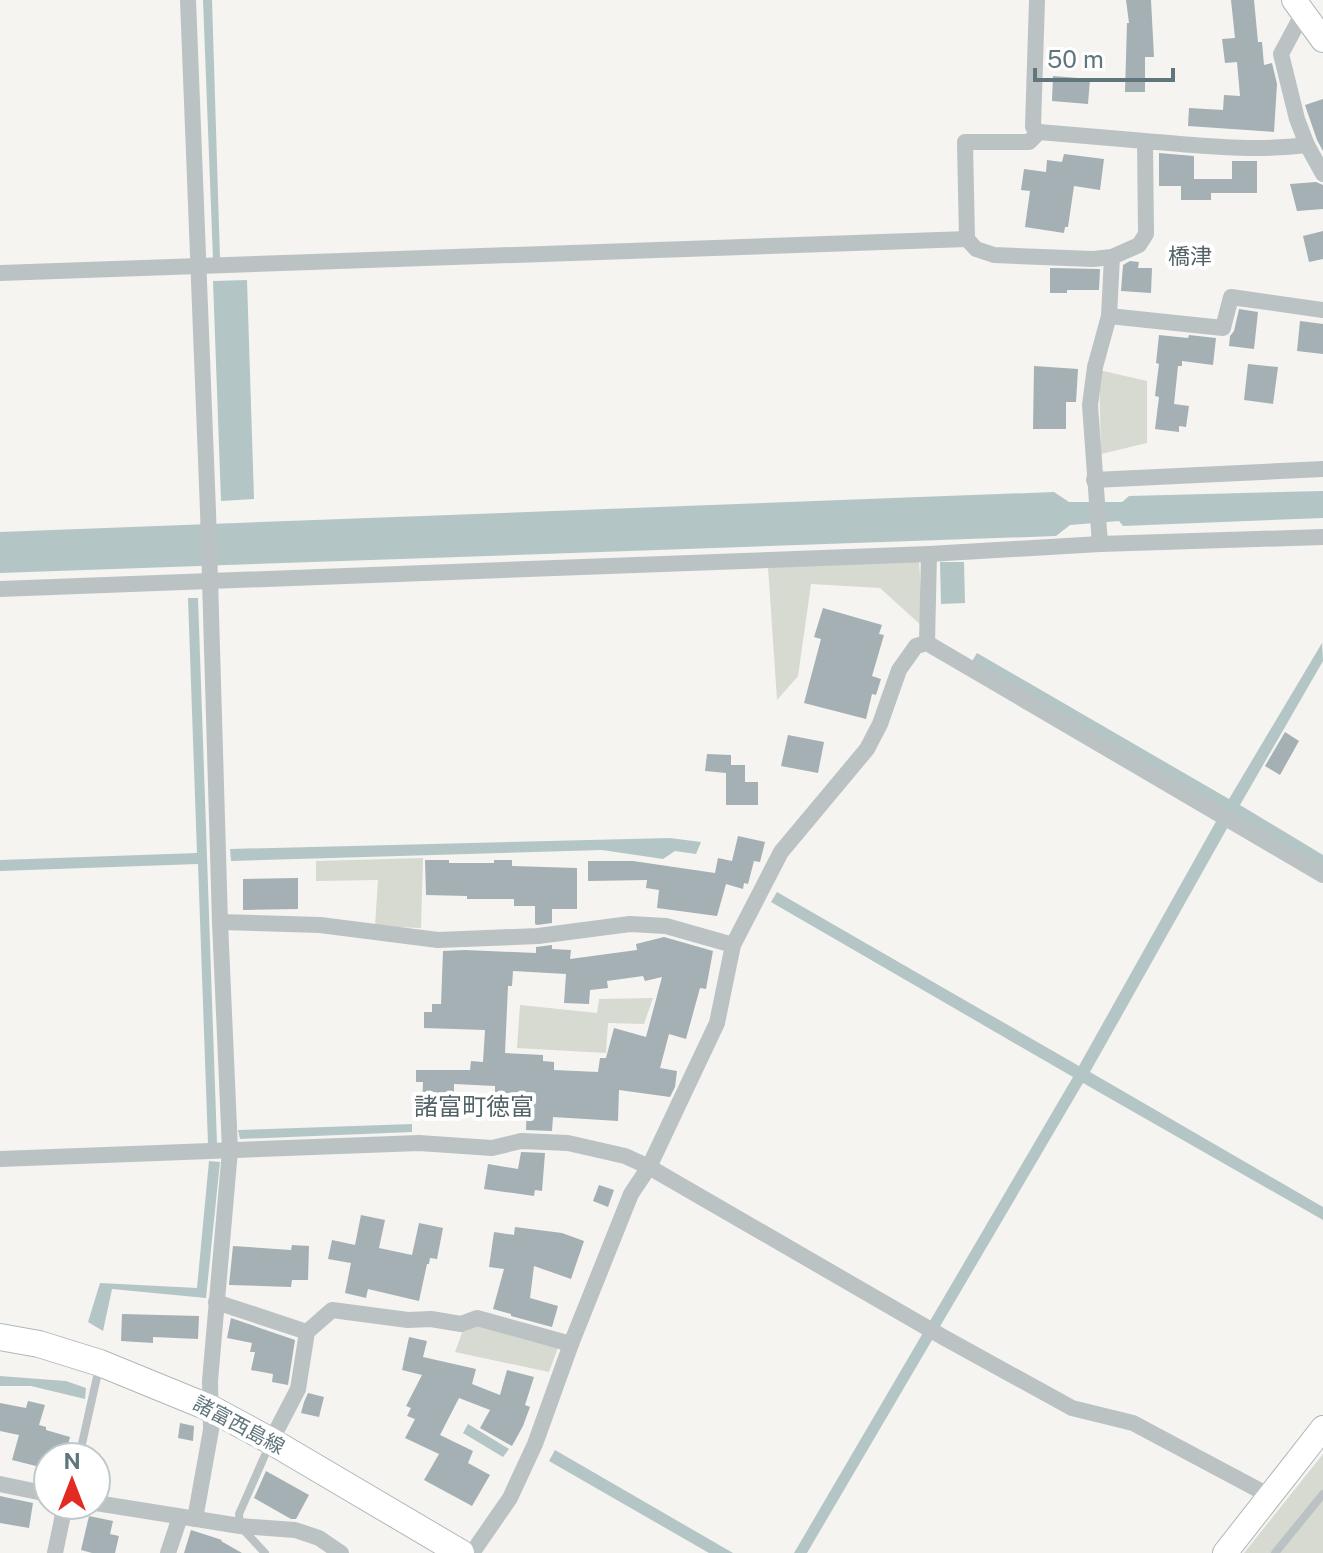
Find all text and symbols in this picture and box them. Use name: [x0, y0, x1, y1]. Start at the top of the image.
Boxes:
scale bar: [1035, 32, 1173, 82]
text: 50 m: [1047, 45, 1104, 73]
district label: 橋津: [1168, 243, 1212, 269]
district label: 諸富町徳富: [414, 1092, 534, 1120]
street label: 諸富西島線: [189, 1391, 289, 1459]
north arrow: [32, 1441, 112, 1521]
text: N: [63, 1448, 81, 1474]

